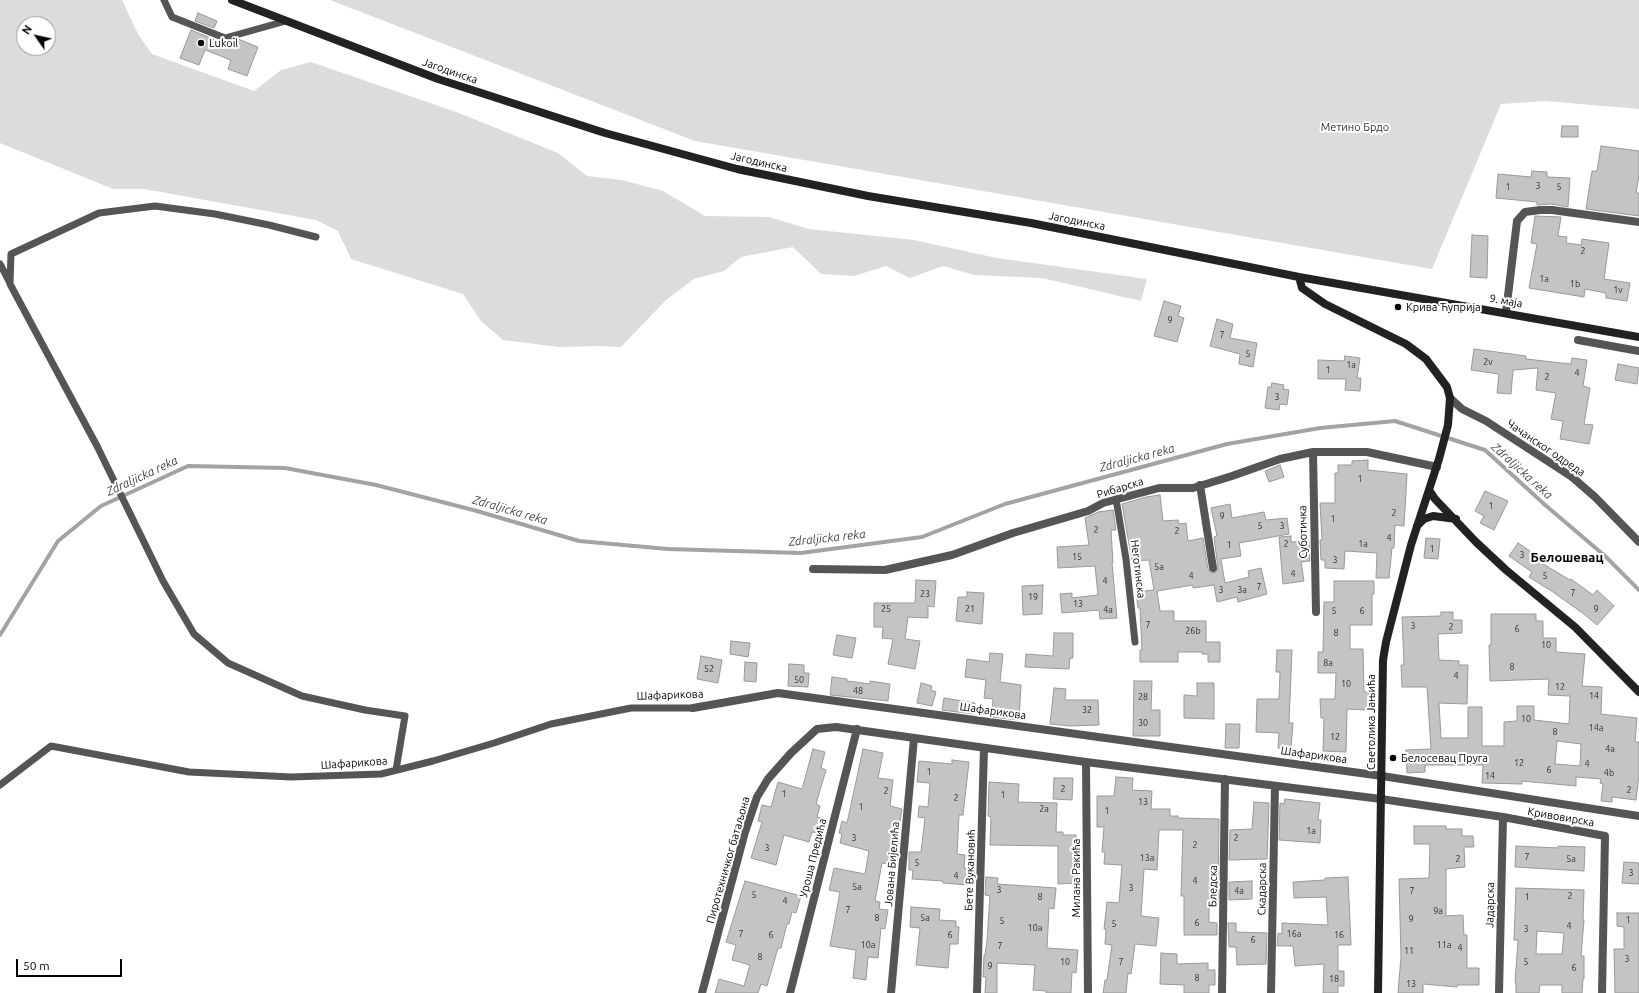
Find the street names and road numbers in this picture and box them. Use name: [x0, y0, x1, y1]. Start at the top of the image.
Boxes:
street label: Јагодинска: [421, 55, 479, 87]
street label: Јагодинска: [729, 149, 789, 175]
street label: Јагодинска: [1047, 209, 1107, 233]
street label: 9. маја: [1488, 292, 1524, 310]
street label: Чачанског одреда: [1504, 417, 1588, 479]
street label: Рибарска: [1095, 475, 1145, 501]
street label: Суботичка: [1296, 505, 1310, 559]
street label: Неготинска: [1128, 539, 1148, 599]
street label: Светолика Јањића: [1364, 674, 1378, 770]
street label: Шафарикова: [636, 687, 704, 703]
street label: Шафарикова: [959, 700, 1027, 722]
street label: Шафарикова: [1280, 744, 1348, 766]
street label: Шафарикова: [320, 754, 388, 772]
street label: Пиротехничког батаљона: [704, 795, 752, 925]
street label: Кривовирска: [1527, 805, 1595, 829]
street label: Уроша Предића: [797, 817, 829, 899]
street label: Јована Бијелића: [882, 821, 902, 907]
street label: Бете Вукановић: [962, 829, 978, 911]
street label: Милана Ракића: [1069, 838, 1083, 918]
street label: Скадарска: [1255, 862, 1269, 916]
street label: Бледска: [1206, 865, 1220, 907]
street label: Јадарска: [1483, 882, 1497, 928]

